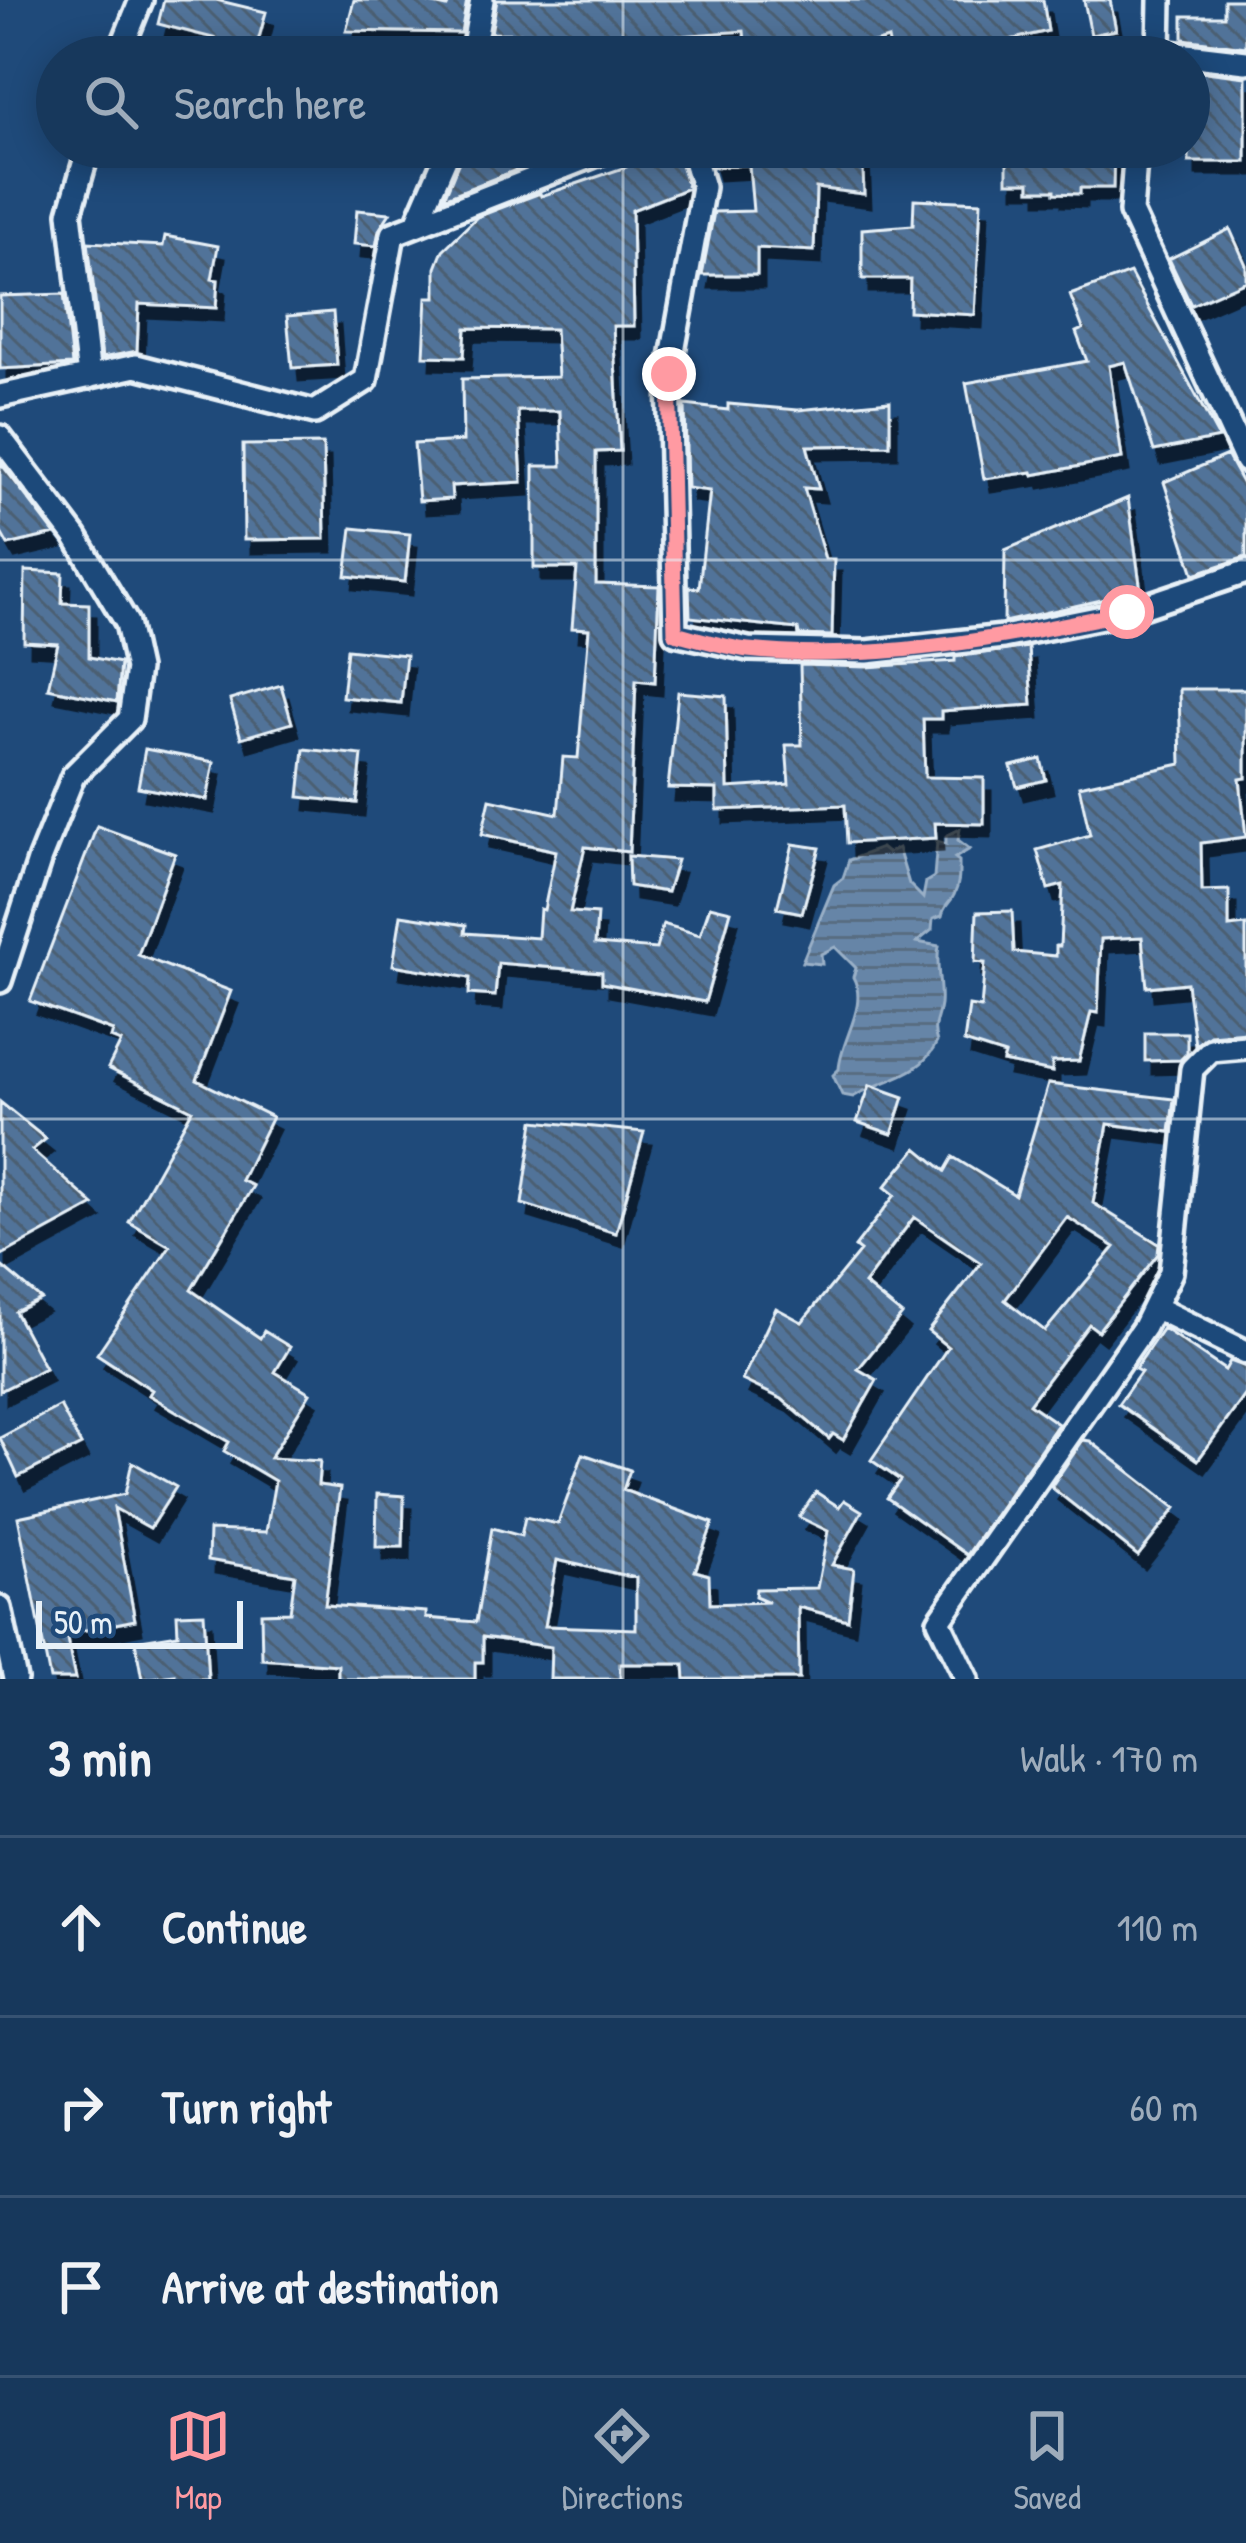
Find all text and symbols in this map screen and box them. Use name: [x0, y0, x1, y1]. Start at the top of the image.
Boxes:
search box: [36, 36, 1210, 168]
icon: search: [78, 69, 144, 135]
text: Search here: [174, 72, 366, 133]
route end: [642, 347, 696, 401]
route start: [1100, 585, 1154, 639]
scale bar: [36, 1595, 243, 1648]
text: 50 m: [54, 1600, 113, 1644]
text: 3 min: [48, 1723, 152, 1792]
text: Walk · 170 m: [1020, 1731, 1198, 1784]
icon: ahead: [48, 1894, 114, 1960]
text: Continue: [162, 1896, 307, 1957]
text: 110 m: [1117, 1900, 1198, 1953]
icon: right: [48, 2074, 114, 2140]
text: Turn right: [162, 2076, 331, 2137]
text: 60 m: [1129, 2080, 1198, 2133]
icon: arrive: [48, 2254, 114, 2320]
text: Arrive at destination: [162, 2256, 499, 2317]
tab: Map: [165, 2403, 231, 2519]
tab: Directions: [562, 2403, 683, 2519]
tab: Saved: [1013, 2403, 1081, 2519]

